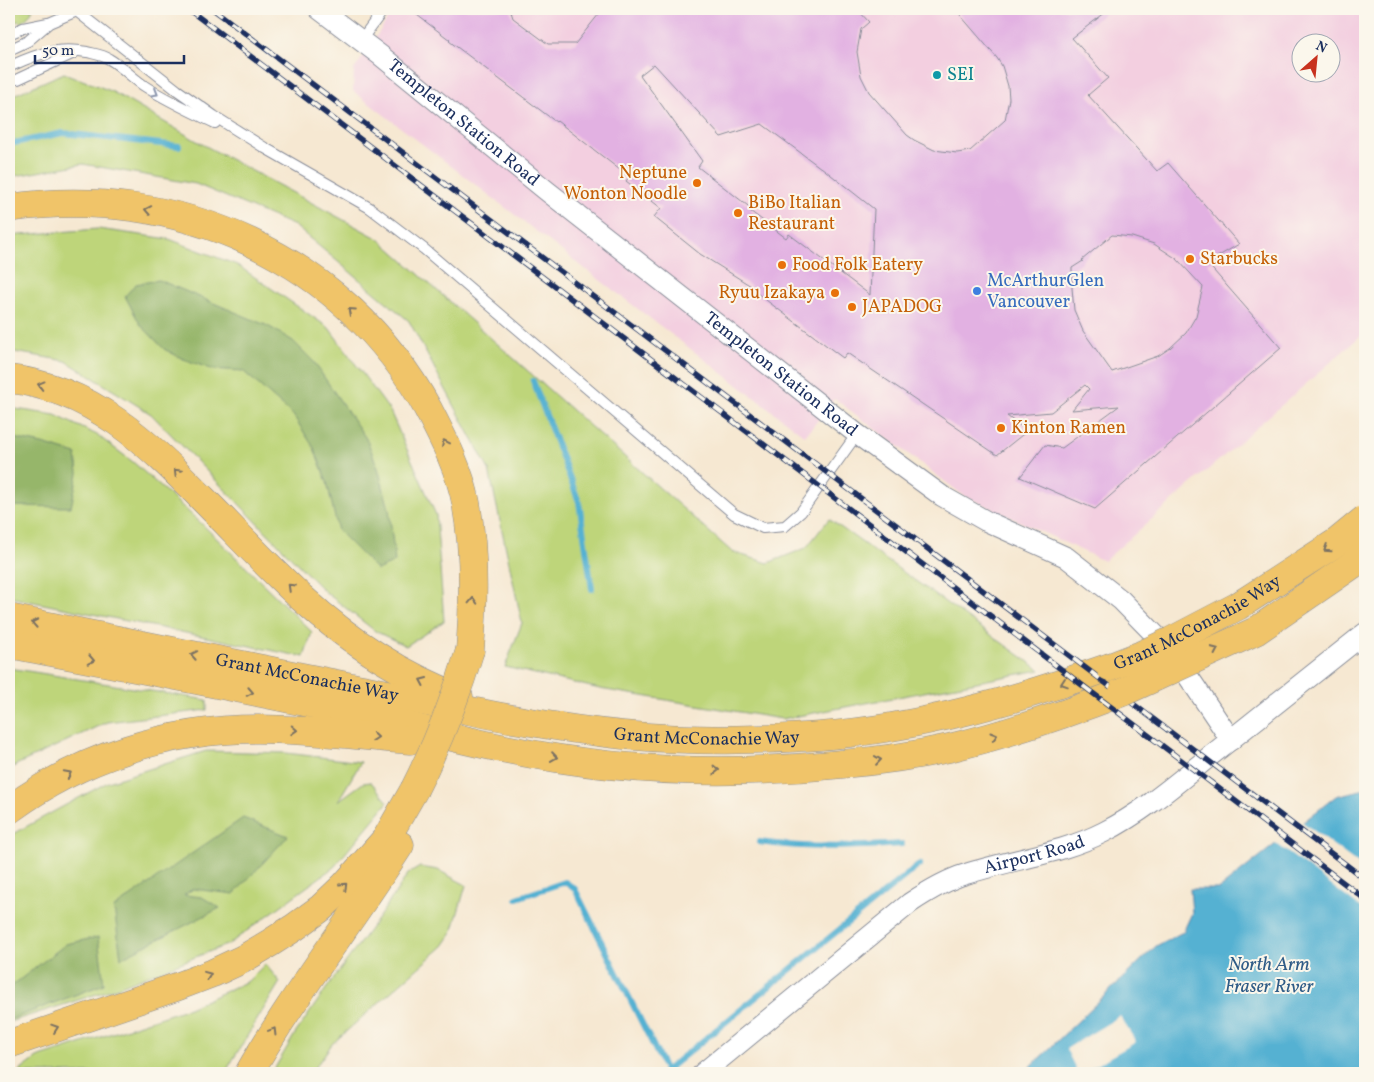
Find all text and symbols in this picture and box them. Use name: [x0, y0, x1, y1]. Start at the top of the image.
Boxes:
scale bar: [35, 32, 184, 64]
north arrow: [1292, 32, 1342, 82]
text: N: [1312, 37, 1330, 59]
text: 50 m: [42, 41, 74, 62]
street label: Templeton Station Road: [382, 54, 545, 192]
place label: SEI: [947, 63, 974, 88]
marker: SEI: [931, 69, 943, 81]
one-way arrow: [150, 86, 159, 96]
place label: Neptune Wonton Noodle: [563, 161, 687, 207]
marker: Neptune Wonton Noodle: [691, 177, 703, 189]
place label: BiBo Italian Restaurant: [748, 191, 841, 237]
one-way arrow: [143, 205, 152, 216]
marker: BiBo Italian Restaurant: [732, 207, 744, 219]
place label: Starbucks: [1200, 247, 1278, 272]
place label: Food Folk Eatery: [792, 253, 923, 278]
marker: Starbucks: [1184, 253, 1196, 265]
marker: Food Folk Eatery: [776, 259, 788, 271]
place label: McArthurGlen Vancouver: [987, 269, 1104, 315]
place label: Ryuu Izakaya: [718, 281, 825, 306]
marker: McArthurGlen Vancouver: [971, 285, 983, 297]
marker: Ryuu Izakaya: [829, 287, 841, 299]
place label: JAPADOG: [862, 295, 942, 320]
marker: JAPADOG: [846, 301, 858, 313]
street label: Templeton Station Road: [699, 306, 863, 443]
one-way arrow: [348, 308, 357, 317]
one-way arrow: [38, 381, 46, 391]
place label: Kinton Ramen: [1011, 416, 1126, 441]
marker: Kinton Ramen: [995, 422, 1007, 434]
one-way arrow: [440, 439, 451, 448]
one-way arrow: [174, 468, 183, 477]
one-way arrow: [1323, 543, 1333, 552]
street label: Grant McConachie Way: [1110, 569, 1286, 677]
one-way arrow: [287, 584, 296, 593]
one-way arrow: [468, 597, 479, 605]
one-way arrow: [30, 619, 39, 629]
one-way arrow: [1210, 646, 1219, 656]
street label: Grant McConachie Way: [213, 647, 401, 709]
one-way arrow: [190, 650, 199, 661]
one-way arrow: [87, 655, 95, 665]
one-way arrow: [419, 677, 428, 687]
one-way arrow: [1060, 677, 1068, 687]
one-way arrow: [246, 686, 255, 696]
street label: Grant McConachie Way: [612, 722, 801, 752]
one-way arrow: [290, 725, 298, 736]
one-way arrow: [371, 731, 379, 742]
one-way arrow: [989, 732, 997, 742]
one-way arrow: [550, 752, 559, 762]
one-way arrow: [874, 756, 882, 766]
one-way arrow: [712, 765, 720, 775]
one-way arrow: [63, 770, 72, 780]
street label: Airport Road: [981, 829, 1088, 881]
one-way arrow: [338, 883, 347, 892]
water label: North Arm Fraser River: [1224, 952, 1314, 1000]
one-way arrow: [203, 970, 212, 981]
one-way arrow: [50, 1024, 59, 1034]
one-way arrow: [267, 1028, 277, 1037]

